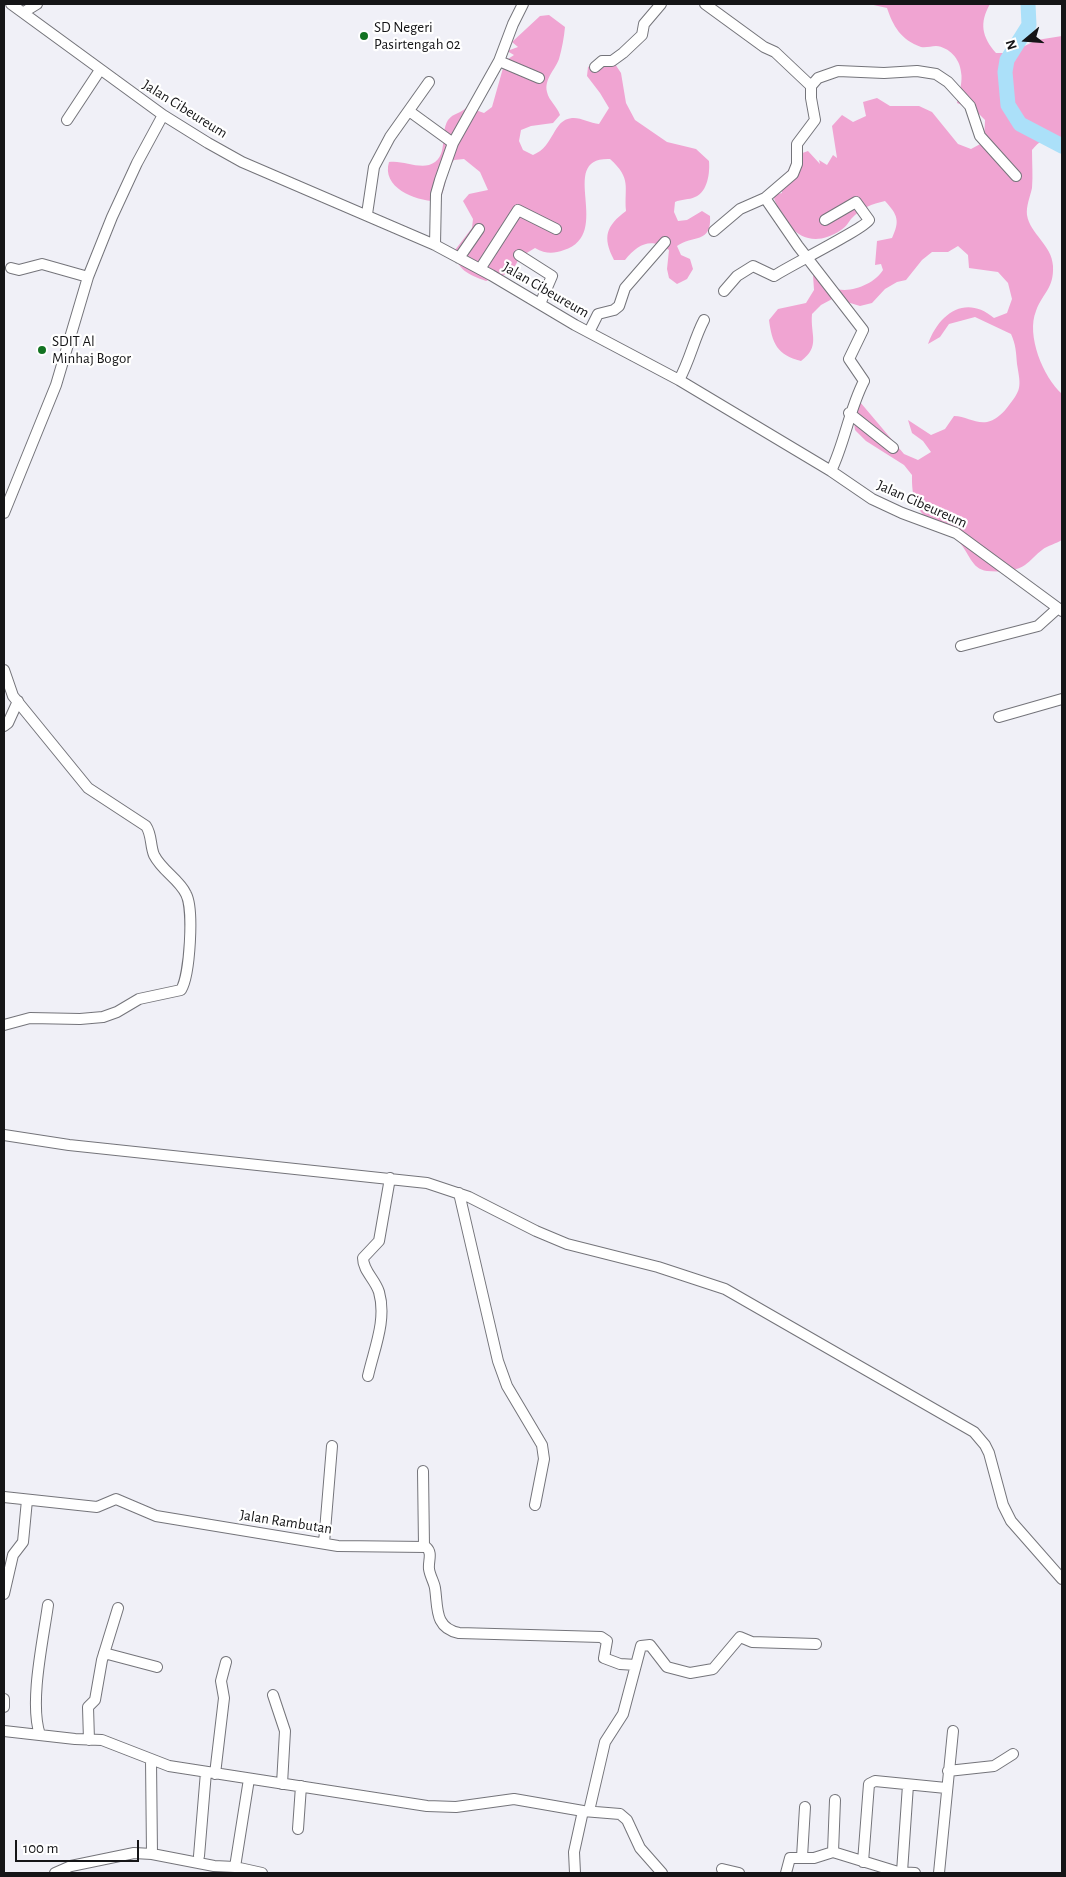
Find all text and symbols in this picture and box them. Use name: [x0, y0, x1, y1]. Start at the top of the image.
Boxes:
north arrow: [1001, 15, 1051, 65]
place label: SD Negeri Pasirtengah 02: [374, 18, 461, 53]
marker: SD Negeri Pasirtengah 02: [358, 30, 370, 42]
text: N: [1004, 38, 1020, 51]
street label: Jalan Cibeureum: [139, 76, 231, 142]
street label: Jalan Cibeureum: [500, 258, 592, 322]
place label: SDIT Al Minhaj Bogor: [52, 332, 131, 367]
marker: SDIT Al Minhaj Bogor: [36, 344, 48, 356]
street label: Jalan Cibeureum: [874, 476, 970, 532]
street label: Jalan Rambutan: [238, 1506, 334, 1538]
scale bar: [18, 1830, 141, 1862]
text: 100 m: [23, 1841, 58, 1856]

